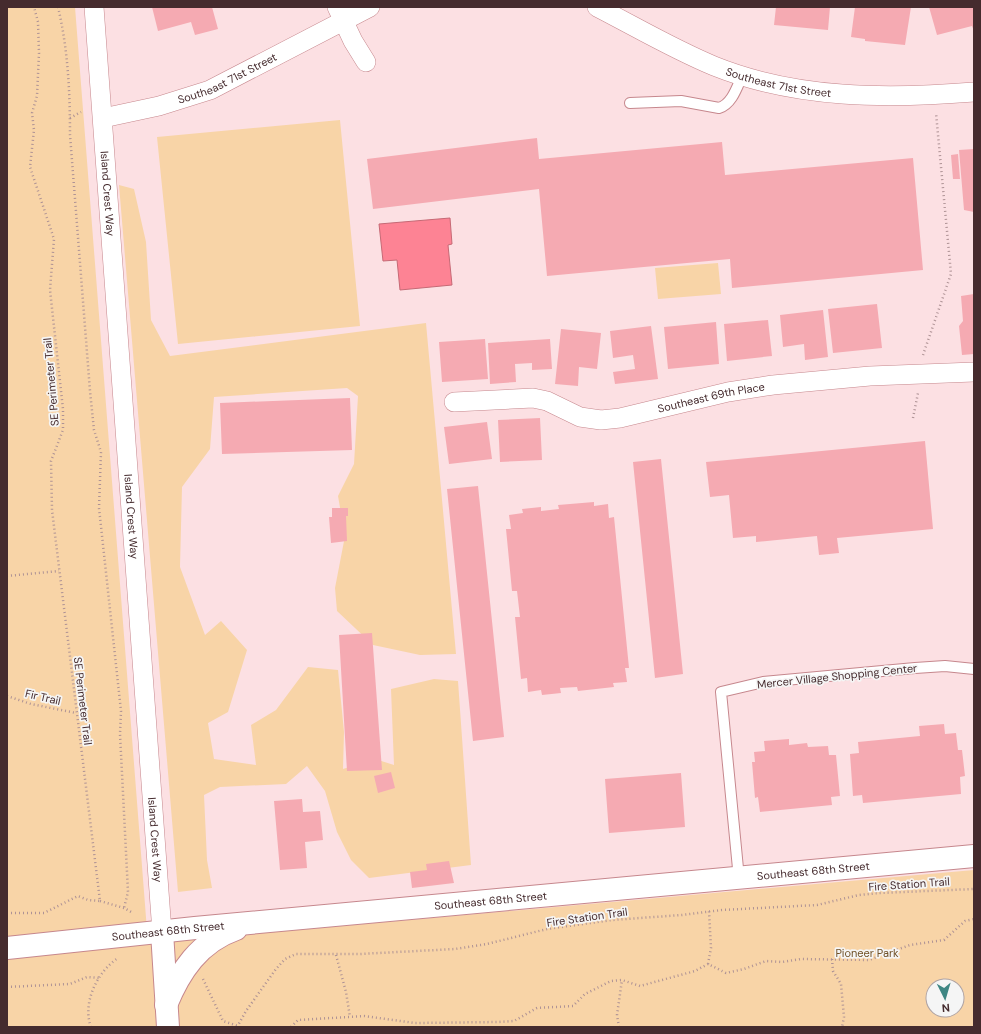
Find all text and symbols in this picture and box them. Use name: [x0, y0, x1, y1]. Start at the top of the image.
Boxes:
street label: Southeast 71st Street: [176, 50, 279, 107]
street label: Southeast 71st Street: [724, 64, 832, 100]
street label: Island Crest Way: [98, 150, 118, 237]
street label: SE Perimeter Trail: [40, 337, 62, 427]
street label: Southeast 69th Place: [656, 379, 766, 416]
street label: Island Crest Way: [121, 474, 142, 560]
street label: SE Perimeter Trail: [71, 656, 95, 746]
street label: Mercer Village Shopping Center: [756, 661, 918, 691]
street label: Fir Trail: [24, 686, 62, 708]
street label: Island Crest Way: [145, 797, 165, 883]
street label: Southeast 68th Street: [756, 859, 870, 883]
street label: Fire Station Trail: [868, 874, 950, 894]
street label: Southeast 68th Street: [434, 888, 548, 913]
street label: Fire Station Trail: [546, 904, 628, 930]
street label: Southeast 68th Street: [111, 918, 225, 944]
park label: Pioneer Park: [835, 946, 899, 960]
north arrow: [925, 978, 965, 1018]
text: N: [941, 1001, 950, 1015]

